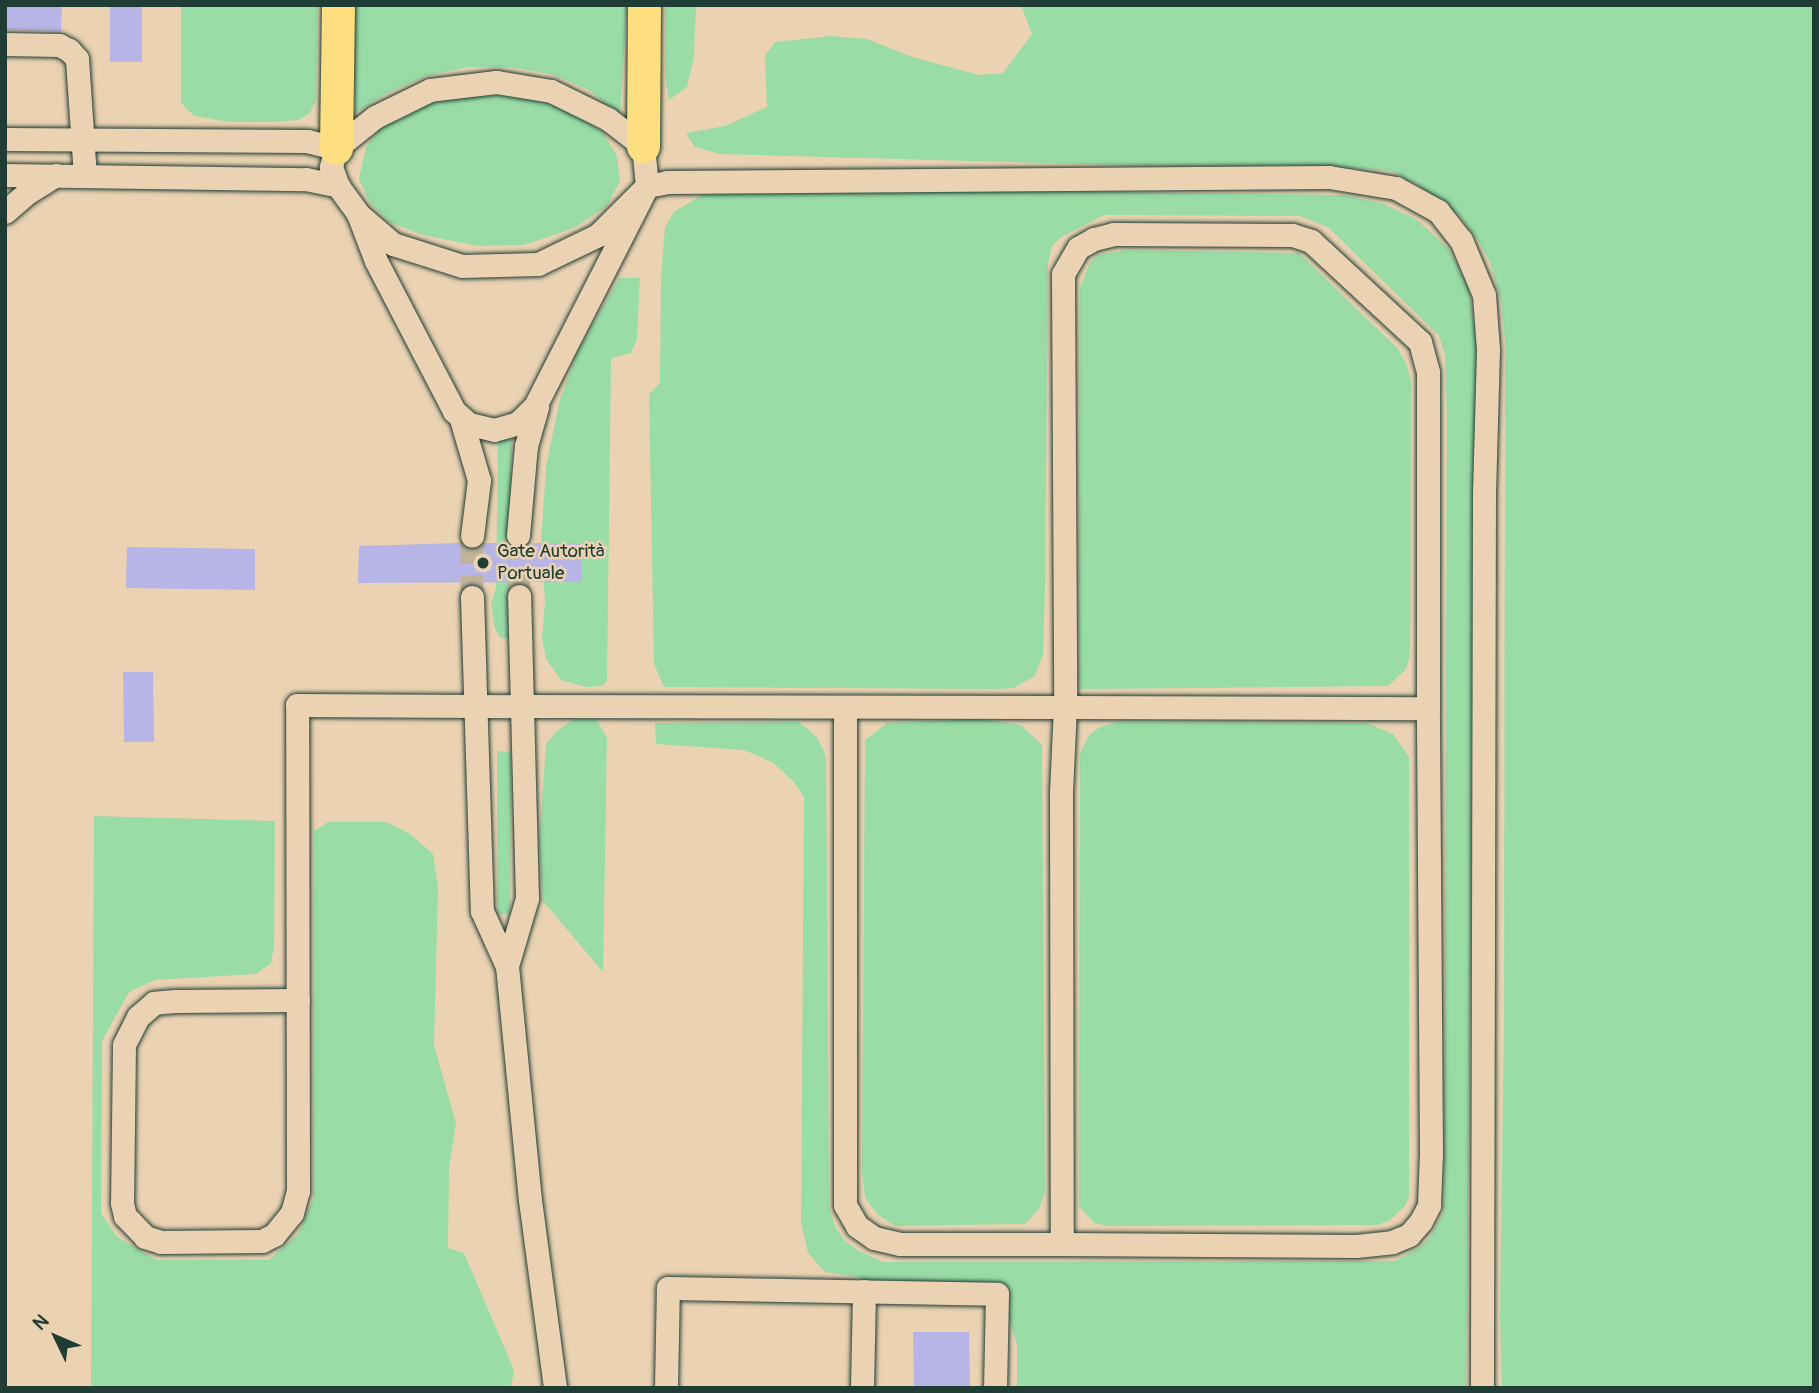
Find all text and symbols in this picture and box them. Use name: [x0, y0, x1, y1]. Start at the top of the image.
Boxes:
place label: Gate Autorità Portuale: [497, 541, 605, 585]
marker: Gate Autorità Portuale: [475, 555, 491, 571]
north arrow: [21, 1302, 91, 1372]
text: N: [28, 1309, 54, 1335]

